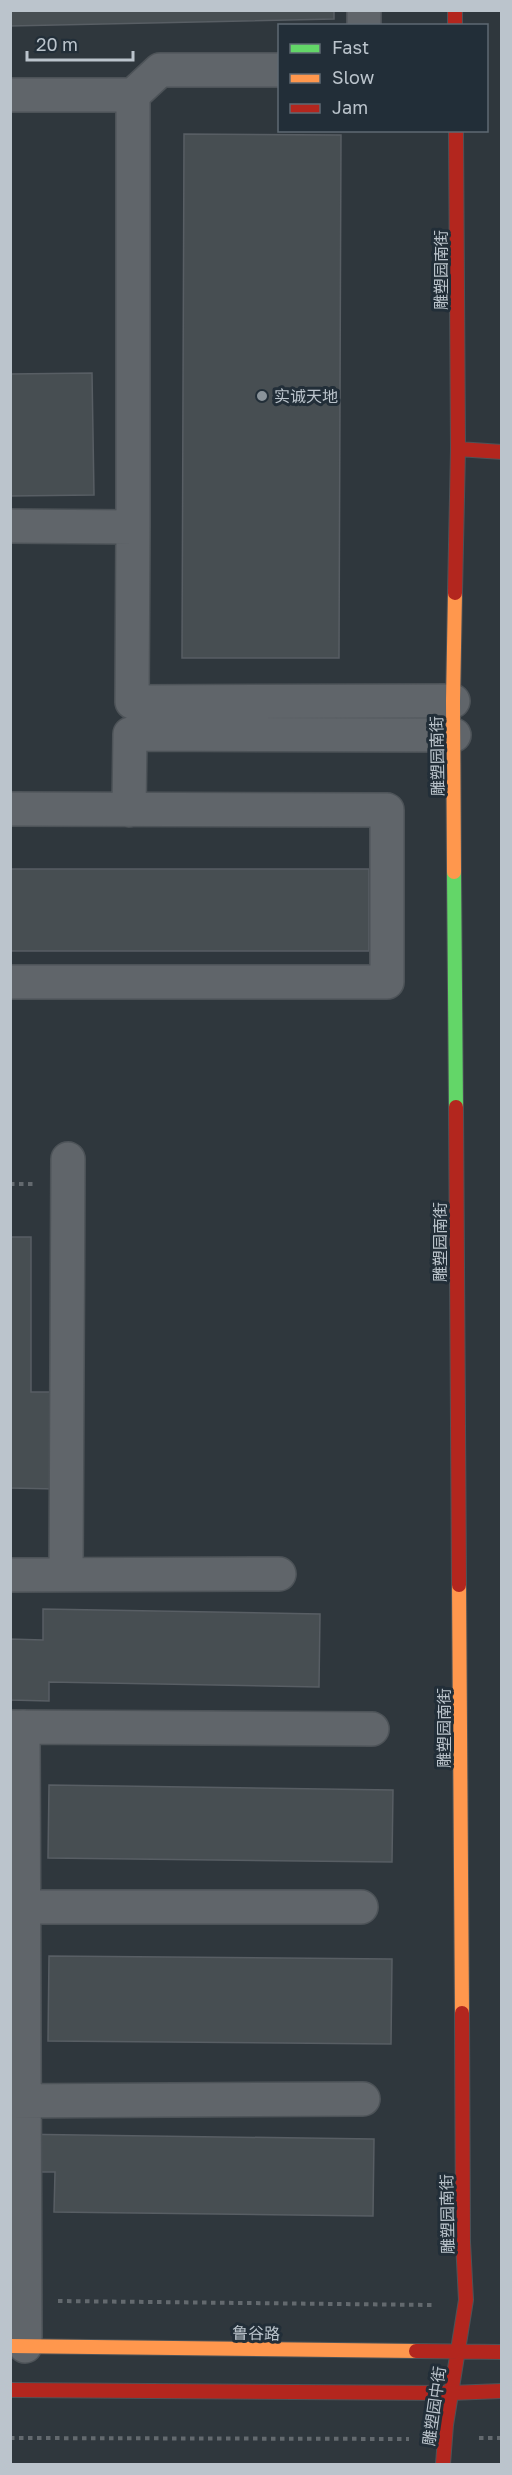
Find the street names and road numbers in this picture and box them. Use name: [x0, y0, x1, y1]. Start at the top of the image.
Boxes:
street label: 雕塑园南街: [431, 230, 451, 310]
street label: 雕塑园南街: [426, 716, 448, 796]
street label: 雕塑园南街: [430, 1202, 450, 1282]
street label: 雕塑园南街: [434, 1688, 454, 1768]
street label: 雕塑园南街: [436, 2174, 458, 2254]
street label: 鲁谷路: [232, 2323, 280, 2343]
street label: 雕塑园中街: [419, 2365, 449, 2447]

